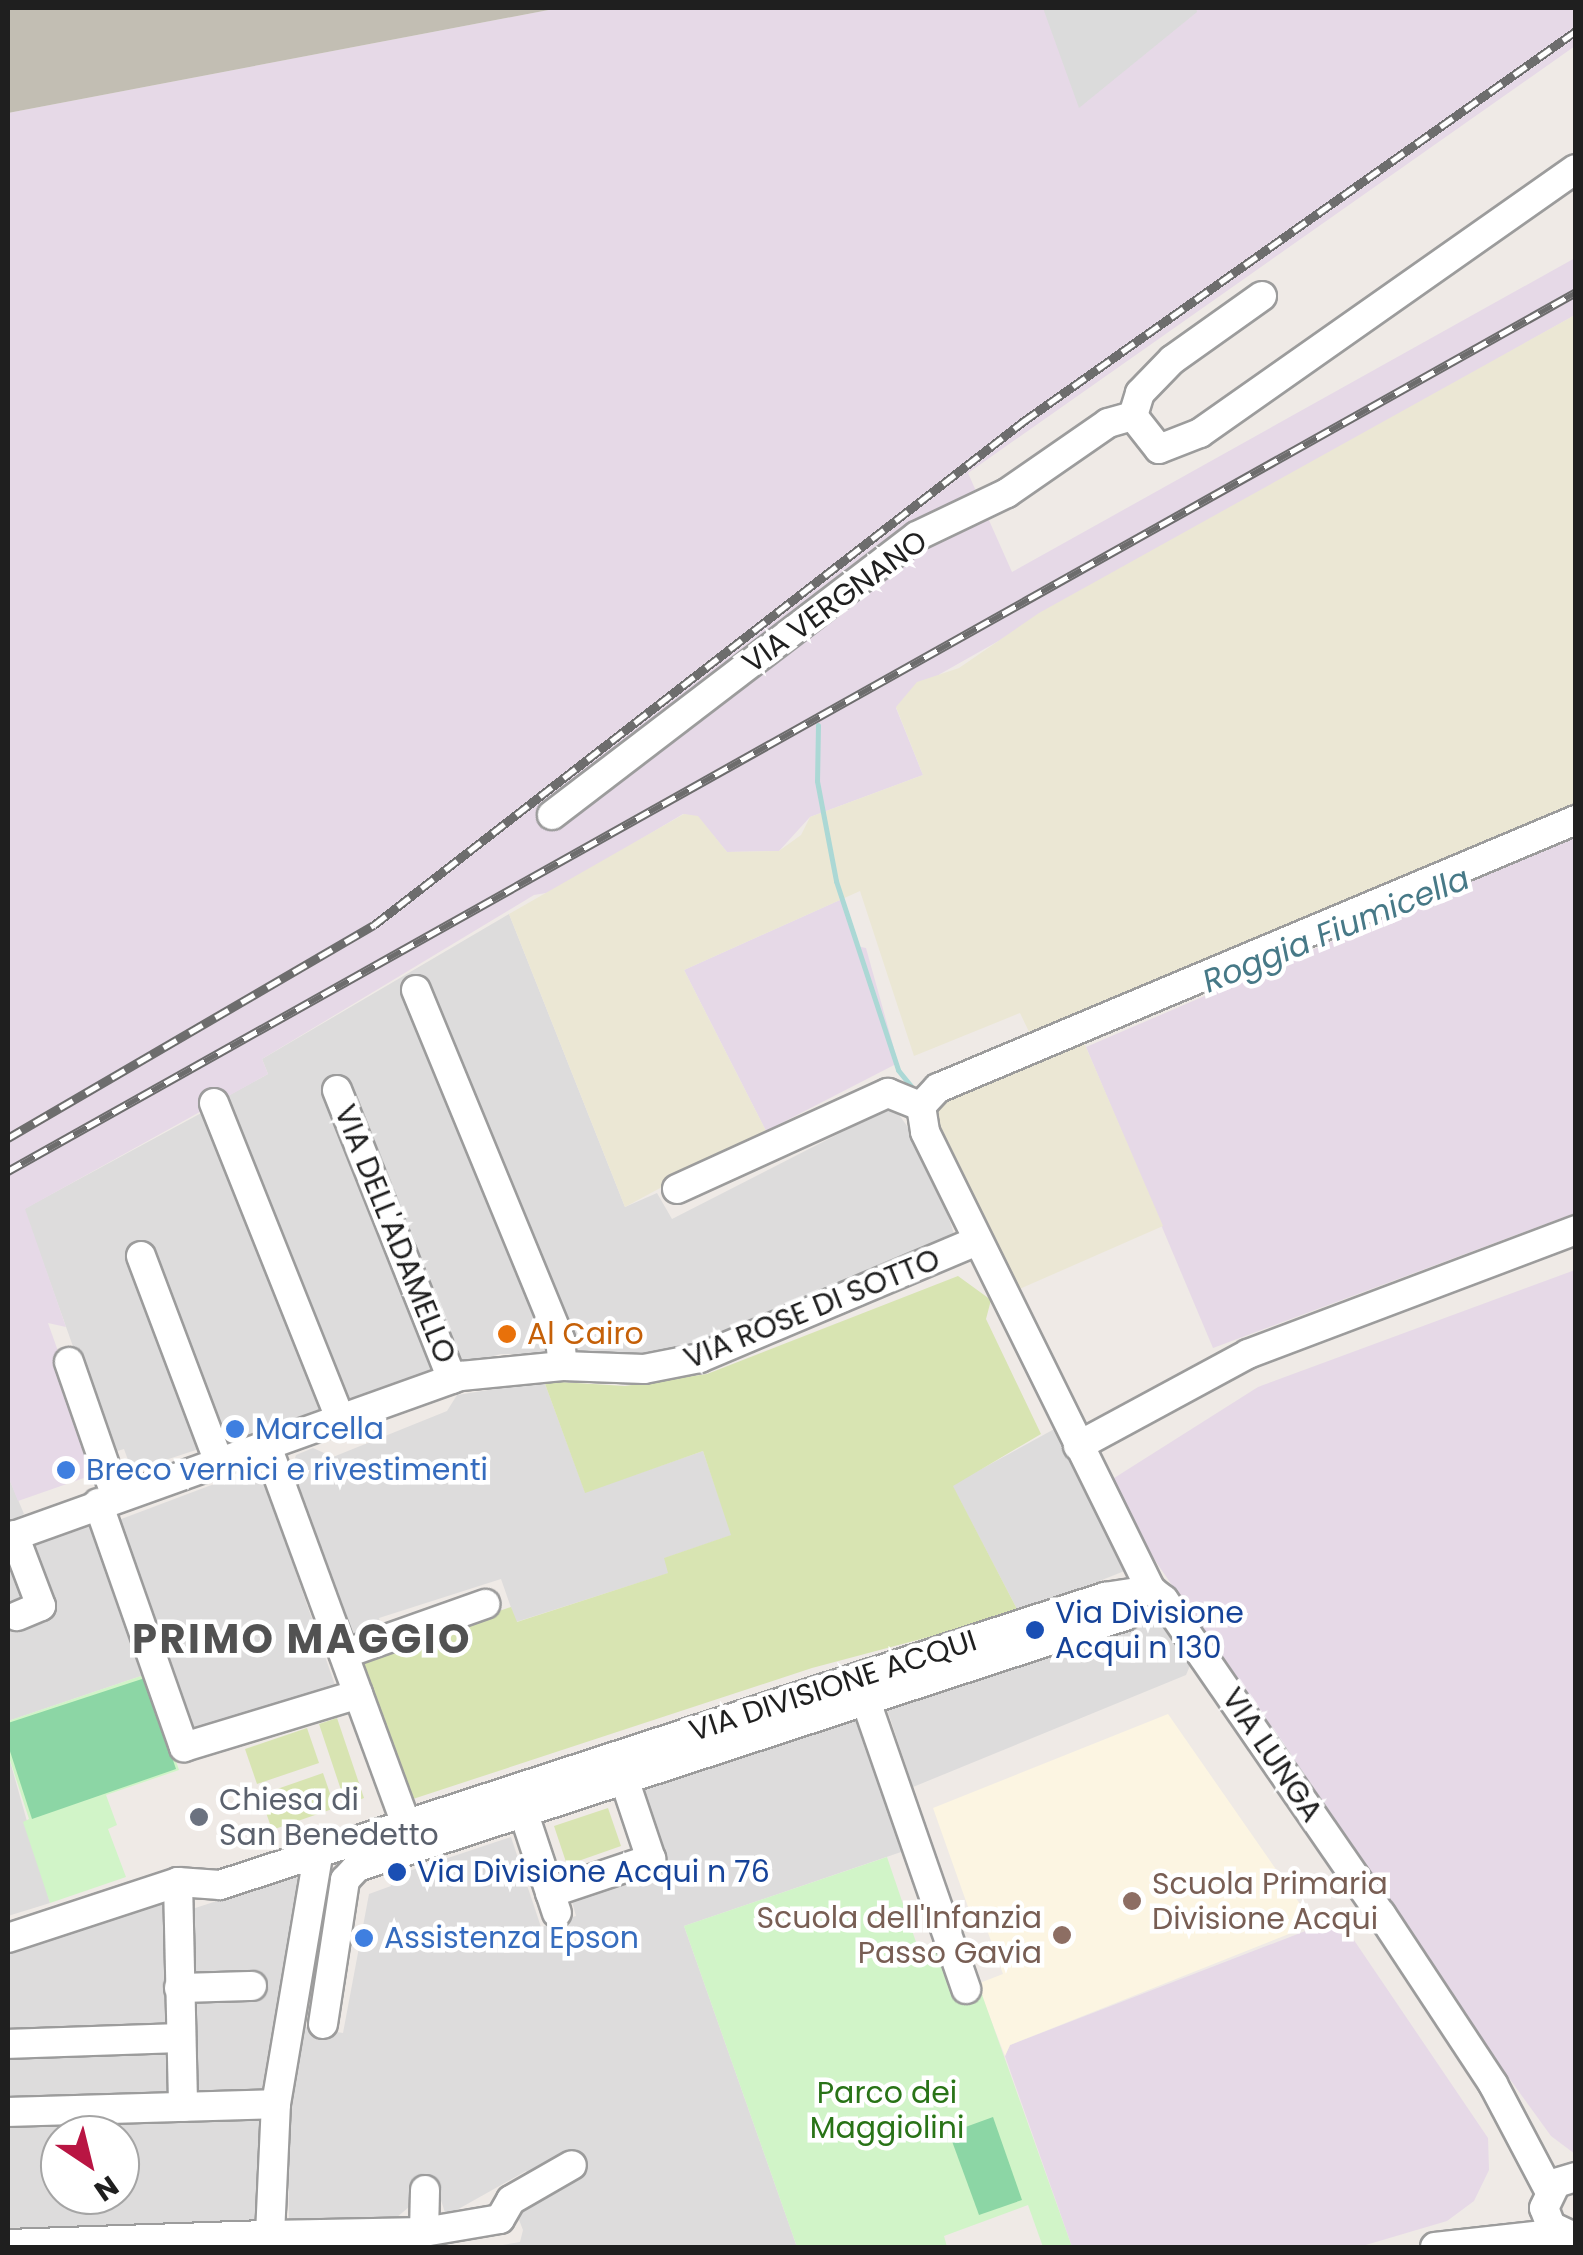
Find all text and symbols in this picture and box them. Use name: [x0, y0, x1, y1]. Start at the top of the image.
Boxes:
street label: VIA VERGNANO: [736, 523, 934, 681]
water label: Roggia Fiumicella: [1197, 859, 1475, 1001]
street label: VIA DELL'ADAMELLO: [327, 1100, 463, 1368]
street label: VIA ROSE DI SOTTO: [679, 1241, 945, 1377]
place label: Al Cairo: [527, 1316, 644, 1352]
marker: Al Cairo: [496, 1323, 518, 1345]
place label: Marcella: [255, 1411, 384, 1447]
marker: Marcella: [224, 1418, 246, 1440]
place label: Breco vernici e rivestimenti: [86, 1452, 488, 1488]
marker: Breco vernici e rivestimenti: [55, 1459, 77, 1481]
place label: Via Divisione Acqui n 130: [1055, 1595, 1244, 1666]
district label: PRIMO MAGGIO: [132, 1615, 472, 1663]
marker: Via Divisione Acqui n 130: [1024, 1619, 1046, 1641]
street label: VIA DIVISIONE ACQUI: [685, 1623, 981, 1749]
street label: VIA LUNGA: [1214, 1681, 1330, 1829]
place label: Chiesa di San Benedetto: [219, 1782, 439, 1852]
marker: Chiesa di San Benedetto: [188, 1806, 210, 1828]
place label: Via Divisione Acqui n 76: [417, 1854, 770, 1890]
marker: Via Divisione Acqui n 76: [386, 1861, 408, 1883]
place label: Scuola Primaria Divisione Acqui: [1152, 1866, 1388, 1936]
marker: Scuola Primaria Divisione Acqui: [1121, 1890, 1143, 1912]
place label: Scuola dell'Infanzia Passo Gavia: [756, 1900, 1042, 1970]
place label: Assistenza Epson: [384, 1920, 639, 1956]
marker: Scuola dell'Infanzia Passo Gavia: [1051, 1924, 1073, 1946]
marker: Assistenza Epson: [353, 1927, 375, 1949]
park label: Parco dei Maggiolini: [810, 2075, 964, 2146]
north arrow: [40, 2115, 140, 2215]
text: N: [87, 2166, 126, 2210]

